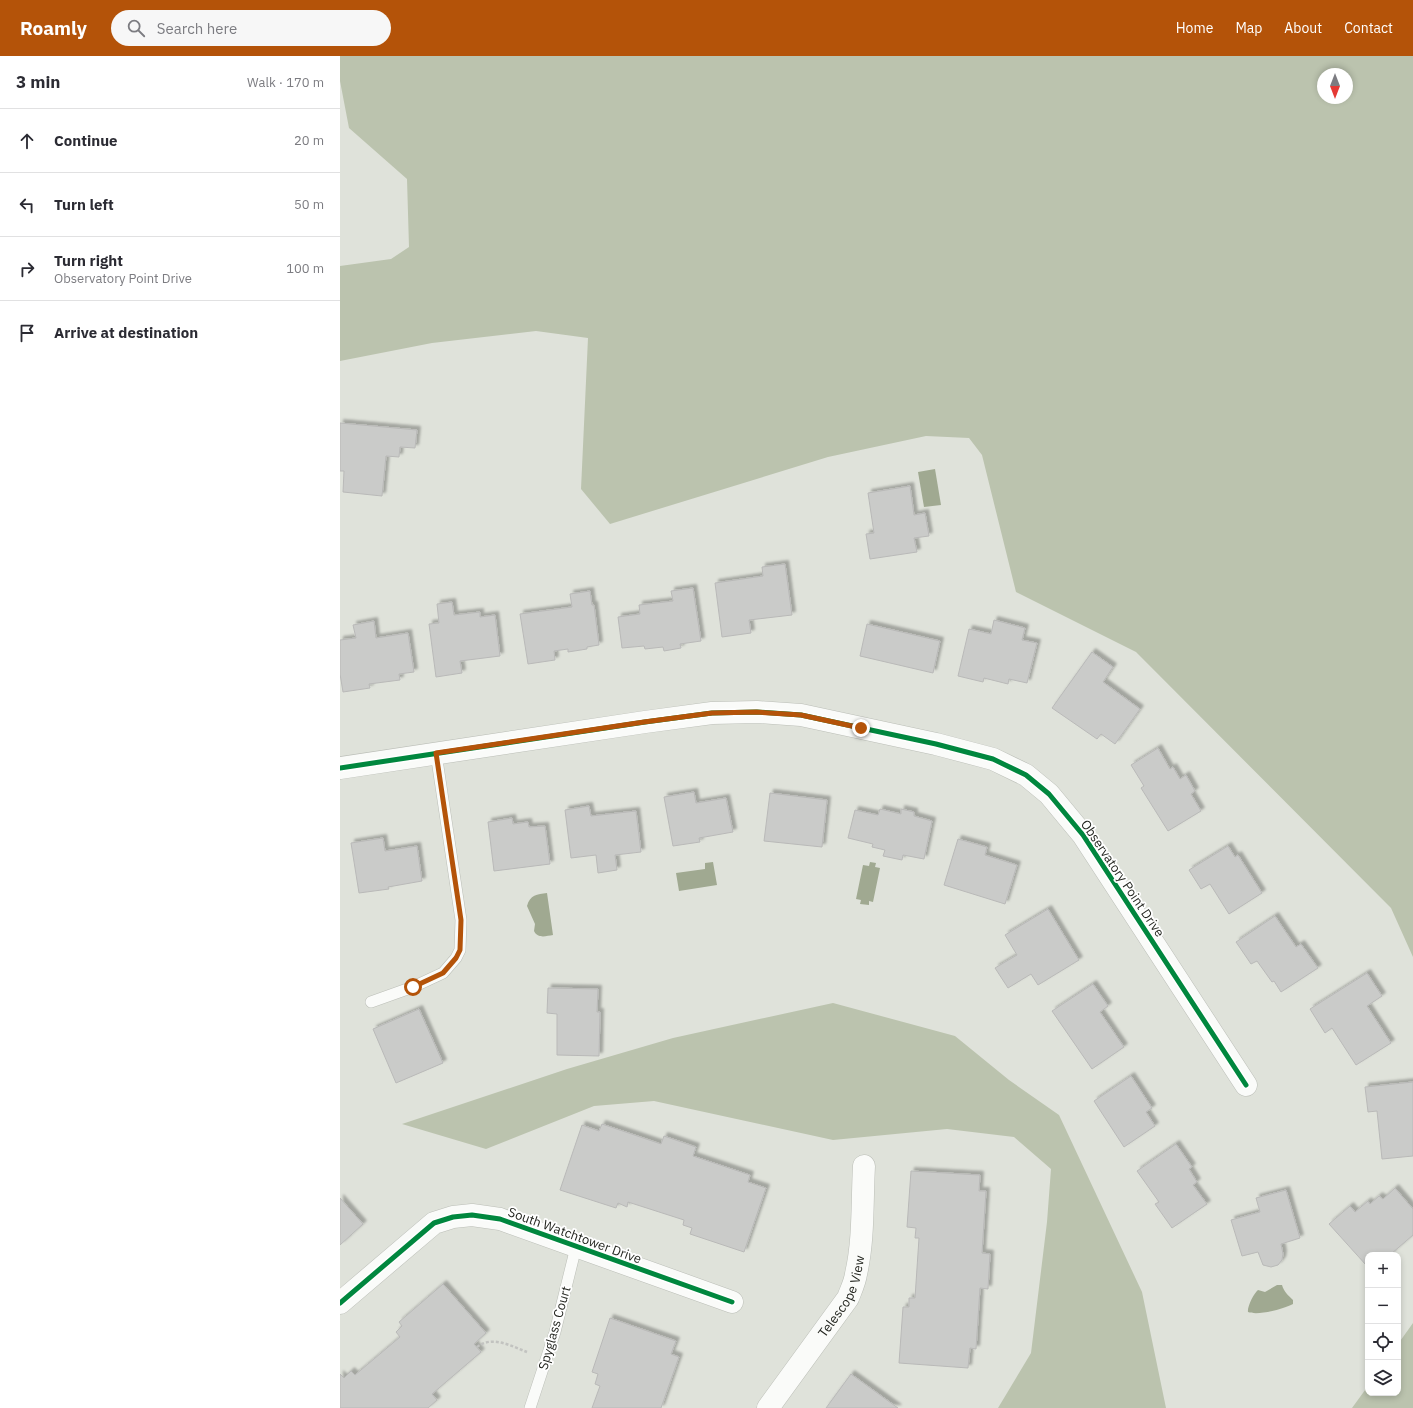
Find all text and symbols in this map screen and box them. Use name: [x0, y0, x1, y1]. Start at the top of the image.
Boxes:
search box: [111, 10, 391, 46]
text: Roamly: [20, 16, 87, 40]
icon: search: [125, 17, 147, 39]
text: Search here: [157, 19, 237, 38]
text: Home: [1176, 19, 1213, 37]
text: Map: [1235, 19, 1262, 37]
text: About: [1284, 19, 1322, 37]
text: Contact: [1344, 19, 1393, 37]
north arrow: [1317, 68, 1353, 104]
text: 3 min: [16, 71, 60, 93]
text: Walk · 170 m: [247, 74, 324, 91]
icon: ahead: [16, 130, 38, 152]
text: Continue: [54, 131, 118, 150]
text: 20 m: [294, 132, 324, 149]
icon: left: [16, 194, 38, 216]
text: Turn left: [54, 195, 114, 214]
text: 50 m: [294, 196, 324, 213]
text: Turn right: [54, 251, 123, 270]
icon: right: [16, 258, 38, 280]
text: 100 m: [286, 260, 324, 277]
text: Observatory Point Drive: [54, 270, 192, 287]
icon: arrive: [16, 322, 38, 344]
text: Arrive at destination: [54, 323, 198, 342]
route end: [852, 719, 870, 737]
street label: Observatory Point Drive: [1077, 816, 1168, 940]
route start: [404, 978, 422, 996]
street label: South Watchtower Drive: [506, 1203, 644, 1268]
map controls: [1365, 1252, 1401, 1396]
button: +: [1365, 1252, 1401, 1288]
street label: Telescope View: [814, 1254, 868, 1341]
street label: Spyglass Court: [534, 1284, 575, 1372]
button: −: [1365, 1288, 1401, 1324]
button: locate: [1365, 1324, 1401, 1360]
button: layers: [1365, 1360, 1401, 1396]

